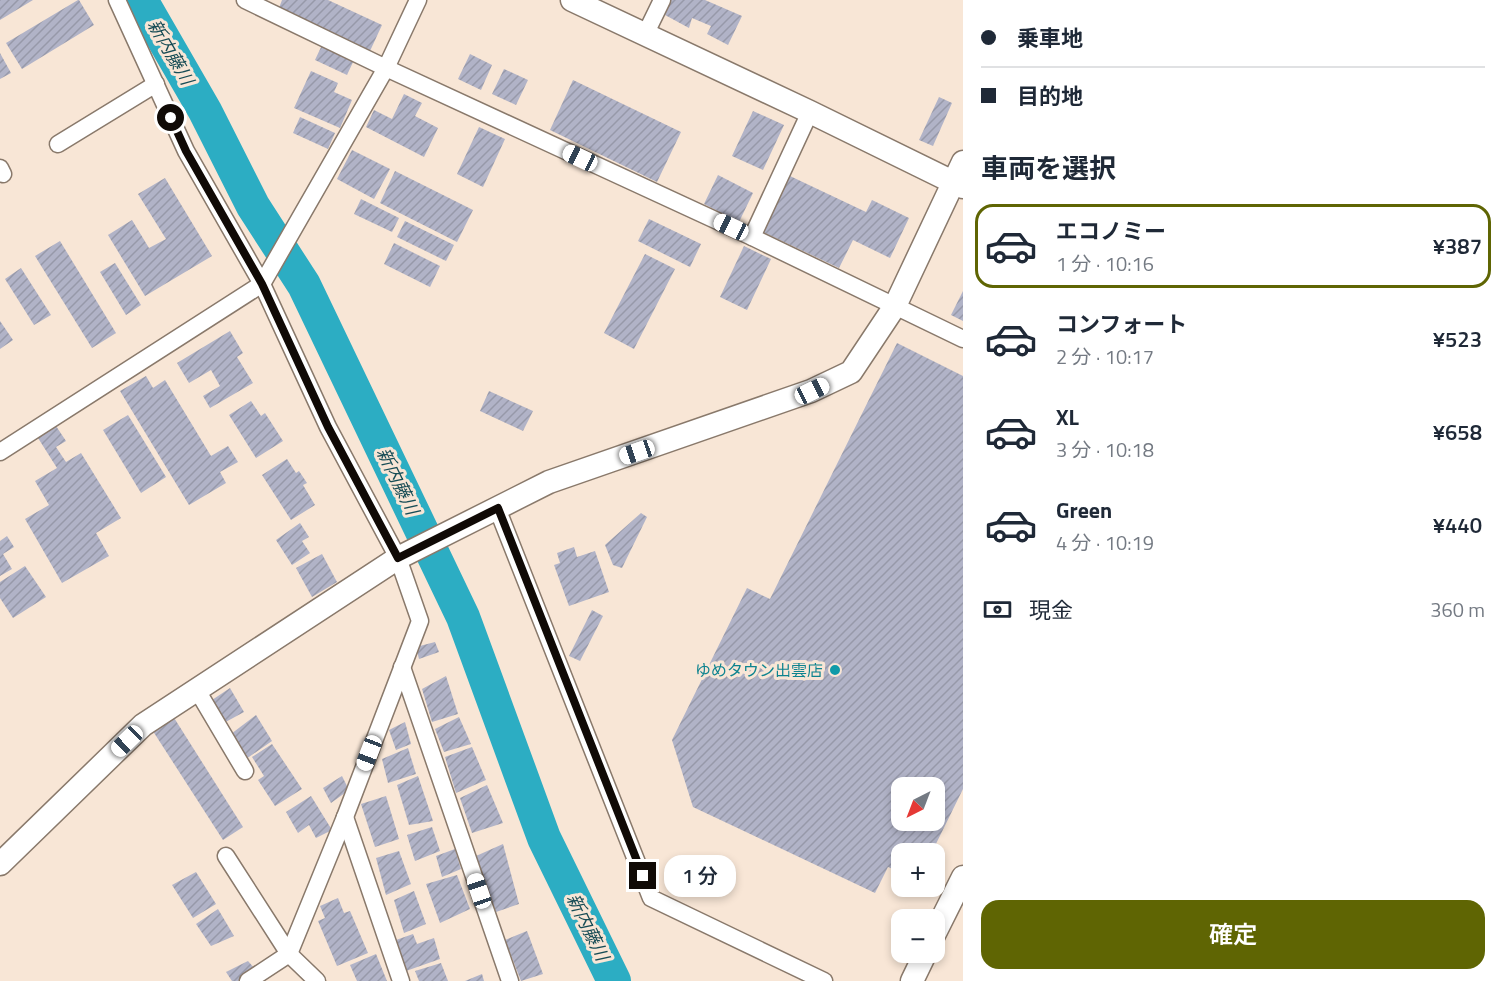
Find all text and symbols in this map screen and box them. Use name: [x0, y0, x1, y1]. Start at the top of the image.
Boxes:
water label: 新内藤川: [141, 14, 202, 92]
text: 乗車地: [1017, 21, 1083, 55]
text: 目的地: [1017, 79, 1083, 113]
route start: [157, 104, 184, 131]
car: [560, 142, 600, 174]
text: 車両を選択: [981, 147, 1116, 188]
car: [711, 211, 751, 243]
text: エコノミー: [1056, 214, 1166, 248]
icon: car: [984, 219, 1038, 273]
text: ¥387: [1433, 229, 1482, 263]
text: 1 分 · 10:16: [1056, 248, 1154, 279]
text: コンフォート: [1056, 307, 1187, 341]
icon: car: [984, 312, 1038, 366]
text: ¥523: [1433, 322, 1482, 356]
text: 2 分 · 10:17: [1056, 341, 1154, 372]
car: [792, 375, 832, 407]
text: XL: [1056, 400, 1079, 434]
icon: car: [984, 405, 1038, 459]
text: ¥658: [1433, 415, 1482, 449]
text: 3 分 · 10:18: [1056, 434, 1154, 465]
car: [617, 438, 657, 466]
water label: 新内藤川: [370, 443, 427, 521]
text: Green: [1056, 493, 1112, 527]
icon: car: [984, 498, 1038, 552]
text: ¥440: [1433, 508, 1482, 542]
text: 4 分 · 10:19: [1056, 527, 1154, 558]
icon: cash: [981, 593, 1014, 626]
text: 現金: [1029, 593, 1073, 627]
text: 360 m: [1430, 594, 1485, 625]
place label: ゆめタウン出雲店: [695, 658, 823, 682]
marker: ゆめタウン出雲店: [828, 663, 842, 677]
car: [108, 722, 146, 760]
car: [354, 733, 384, 773]
north arrow: [891, 777, 945, 831]
map controls: [891, 777, 945, 963]
button: +: [891, 843, 945, 897]
callout: 1 分: [664, 855, 736, 897]
text: 1 分: [682, 860, 718, 891]
route end: [629, 862, 656, 889]
car: [465, 871, 493, 911]
water label: 新内藤川: [560, 889, 617, 967]
button: 確定: [981, 900, 1485, 969]
button: −: [891, 909, 945, 963]

